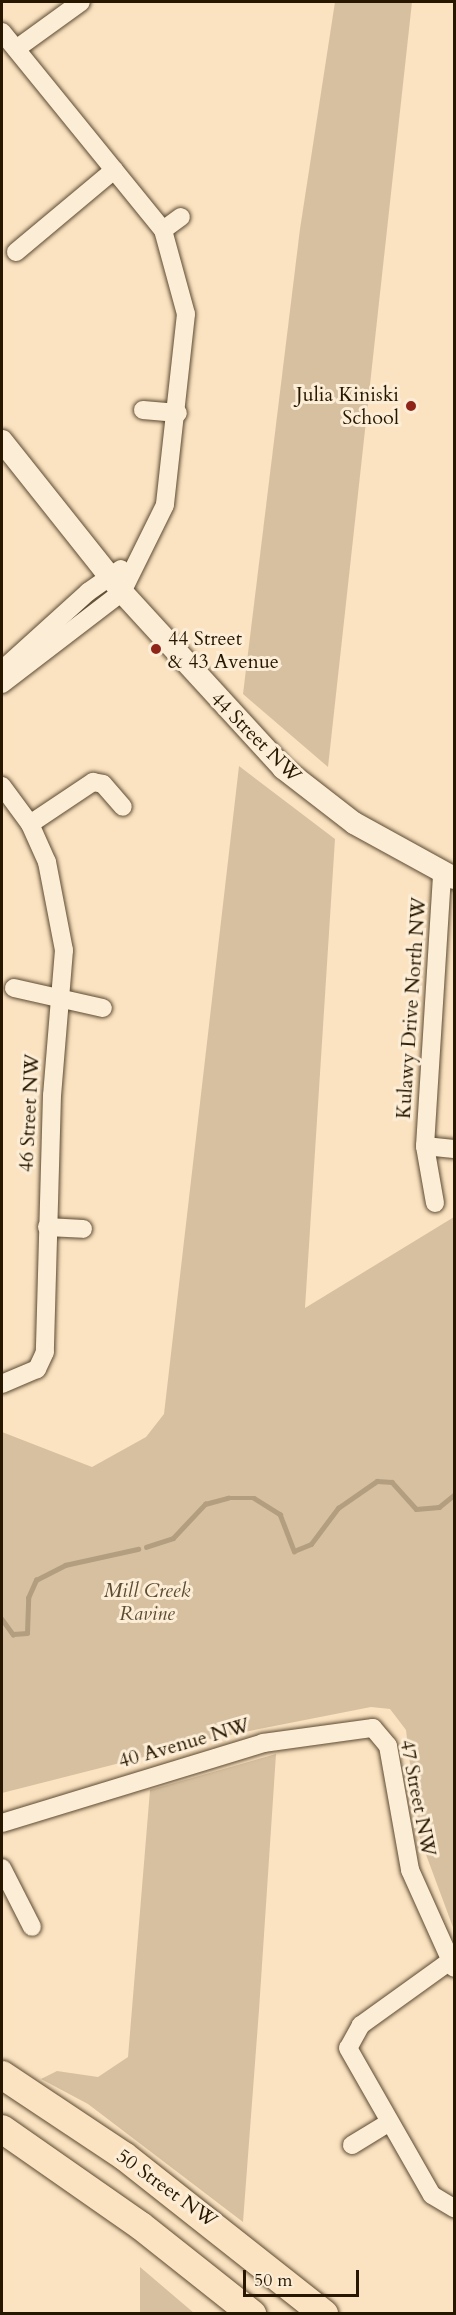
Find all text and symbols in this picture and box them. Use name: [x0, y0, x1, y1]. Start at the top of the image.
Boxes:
place label: Julia Kiniski School: [296, 382, 399, 429]
marker: Julia Kiniski School: [404, 399, 418, 413]
place label: 44 Street & 43 Avenue: [168, 626, 279, 673]
marker: 44 Street & 43 Avenue: [149, 642, 163, 656]
street label: 44 Street NW: [206, 687, 306, 787]
street label: Kulawy Drive North NW: [391, 896, 431, 1120]
street label: 46 Street NW: [14, 1053, 44, 1173]
park label: Mill Creek Ravine: [104, 1579, 190, 1626]
street label: 40 Avenue NW: [116, 1713, 252, 1773]
street label: 47 Street NW: [395, 1738, 441, 1858]
street label: 50 Street NW: [112, 2143, 222, 2233]
scale bar: [246, 2258, 362, 2296]
text: 50 m: [254, 2268, 293, 2293]

